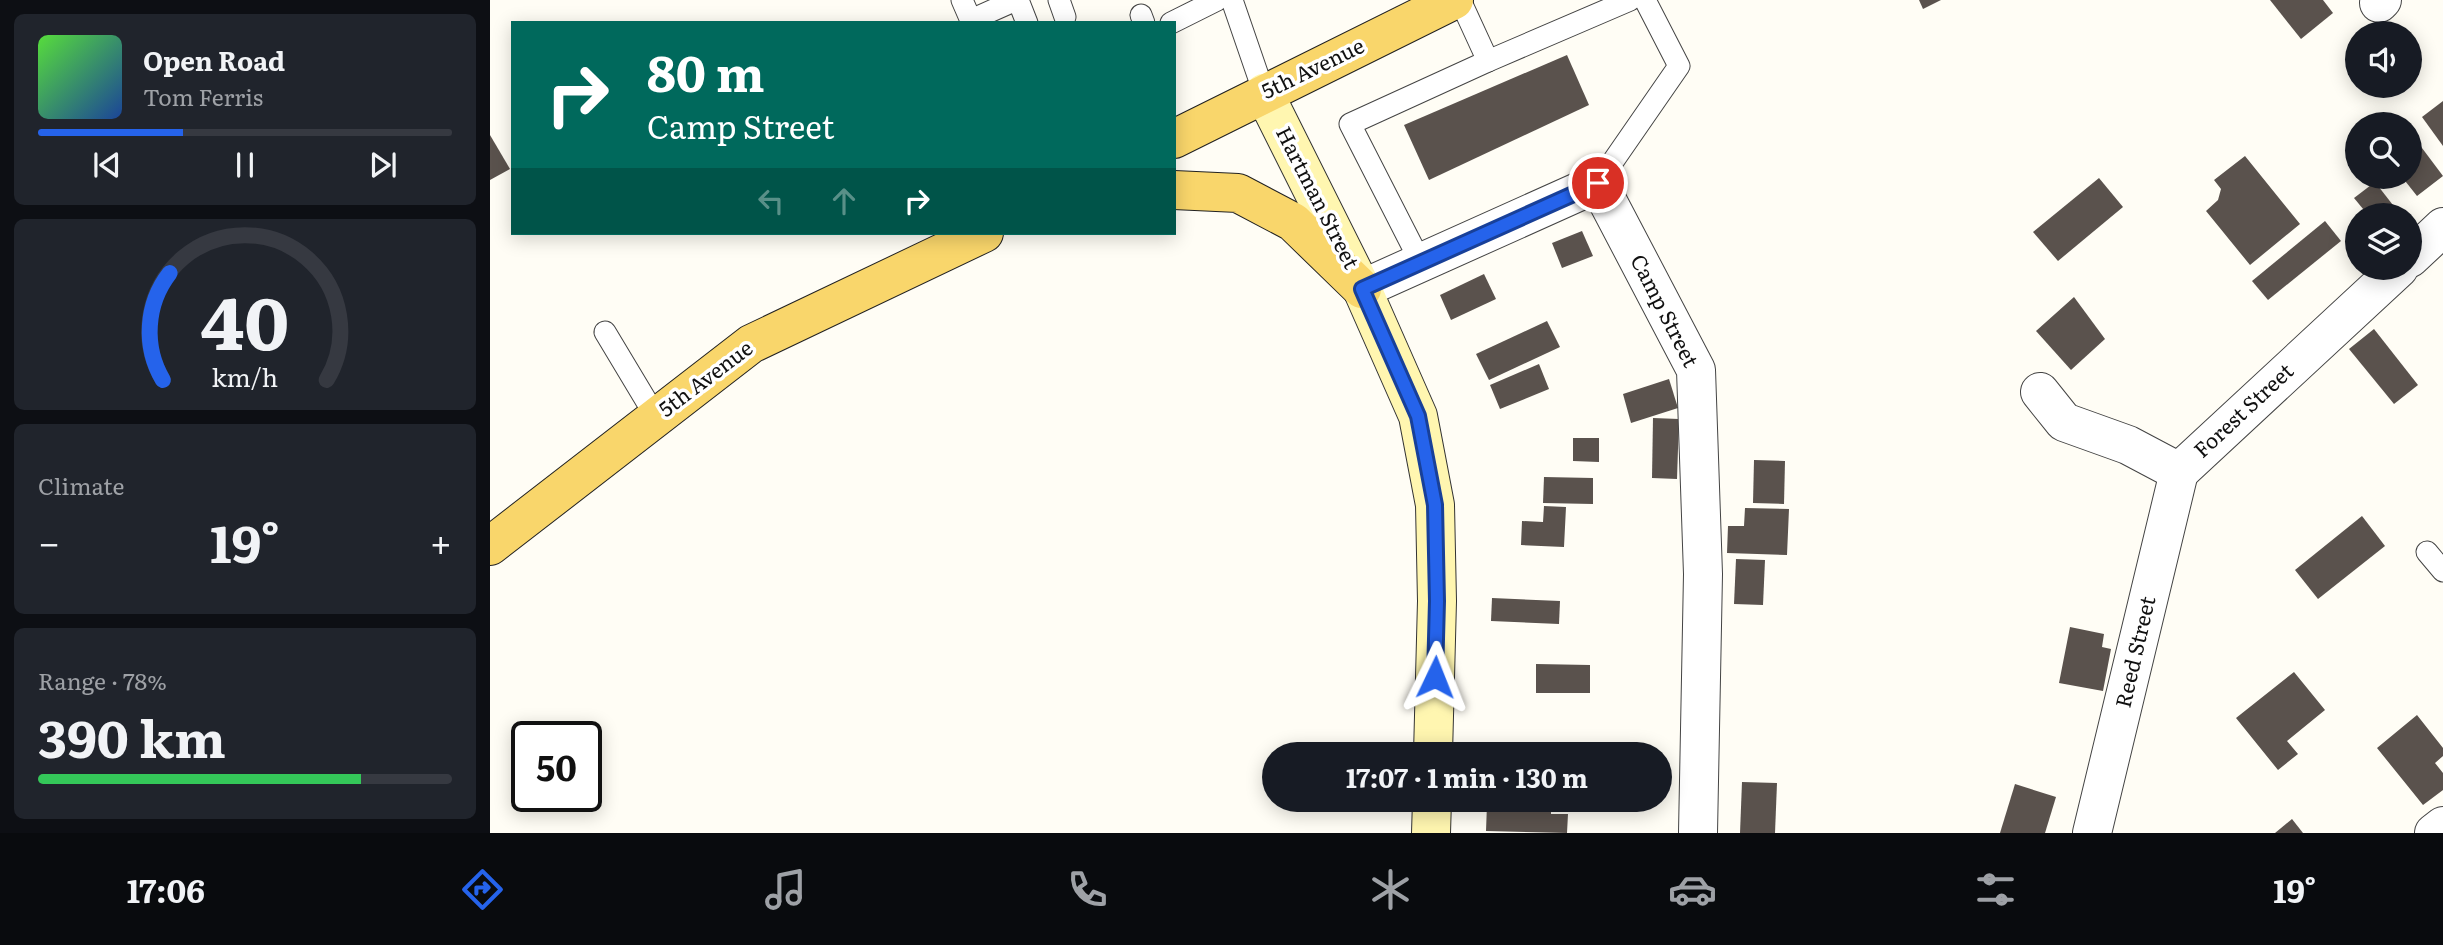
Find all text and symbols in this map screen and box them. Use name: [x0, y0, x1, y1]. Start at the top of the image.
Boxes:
map controls: [2345, 21, 2422, 280]
button: sound: [2345, 21, 2422, 98]
street label: 5th Avenue: [1255, 28, 1369, 105]
text: 80 m: [647, 34, 765, 107]
text: Open Road: [143, 40, 285, 79]
icon: right: [532, 49, 623, 140]
text: Tom Ferris: [143, 79, 263, 113]
text: Camp Street: [647, 101, 834, 149]
button: search: [2345, 112, 2422, 189]
street label: Hartman Street: [1270, 120, 1369, 274]
icon: previous: [88, 146, 126, 184]
icon: pause: [226, 146, 264, 184]
icon: next: [364, 146, 402, 184]
pin: [1568, 153, 1628, 213]
icon: arrive: [1579, 164, 1617, 202]
icon: left: [752, 182, 790, 220]
icon: ahead: [825, 182, 863, 220]
icon: right: [898, 182, 936, 220]
button: layers: [2345, 203, 2422, 280]
street label: Camp Street: [1625, 248, 1708, 372]
text: 40: [201, 265, 289, 373]
street label: 5th Avenue: [651, 331, 758, 423]
street label: Forest Street: [2185, 354, 2300, 464]
text: km/h: [212, 358, 278, 395]
text: Climate: [38, 468, 124, 502]
text: 19°: [210, 502, 280, 579]
text: −: [38, 512, 60, 569]
text: +: [430, 512, 452, 569]
street label: Reed Street: [2106, 592, 2162, 710]
position arrow: [1398, 640, 1472, 714]
text: Range · 78%: [38, 663, 167, 697]
text: 390 km: [38, 697, 226, 774]
speed limit sign: 50: [511, 721, 602, 812]
text: 17:07 · 1 min · 130 m: [1346, 757, 1588, 796]
text: 17:06: [127, 865, 205, 913]
icon: directions: [458, 865, 507, 914]
icon: music: [761, 865, 810, 914]
icon: phone: [1063, 865, 1112, 914]
icon: climate: [1366, 865, 1415, 914]
icon: car: [1668, 865, 1717, 914]
icon: filters: [1971, 865, 2020, 914]
text: 19°: [2273, 865, 2316, 913]

